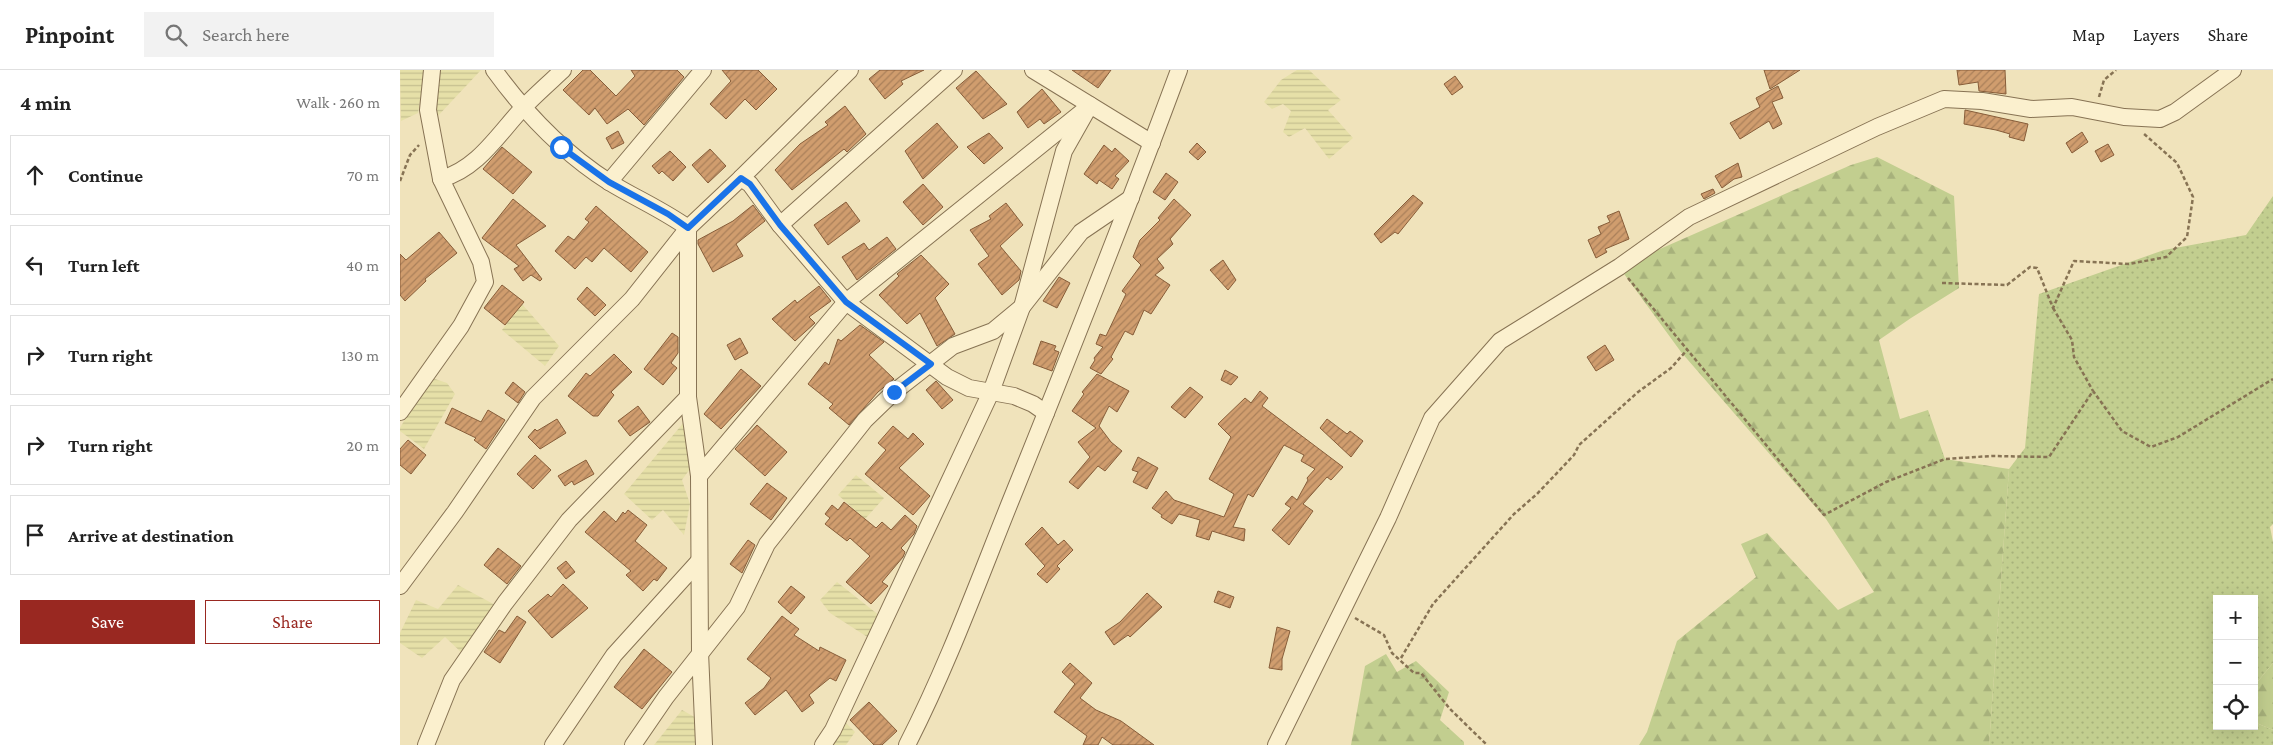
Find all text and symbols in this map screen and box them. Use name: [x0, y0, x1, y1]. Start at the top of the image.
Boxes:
search box: [144, 12, 494, 57]
text: Pinpoint: [25, 21, 114, 48]
icon: search: [162, 21, 190, 49]
text: Search here: [202, 24, 289, 45]
text: Map: [2072, 25, 2105, 45]
text: Layers: [2133, 25, 2180, 45]
text: Share: [2208, 25, 2248, 45]
text: 4 min: [20, 91, 71, 115]
text: Walk · 260 m: [296, 94, 380, 111]
route start: [550, 136, 573, 159]
icon: ahead: [21, 161, 49, 189]
text: Continue: [68, 165, 143, 186]
text: 70 m: [347, 167, 379, 184]
icon: left: [21, 251, 49, 279]
text: Turn left: [68, 255, 140, 276]
text: 40 m: [346, 257, 379, 274]
icon: right: [21, 341, 49, 369]
text: Turn right: [68, 345, 153, 366]
text: 130 m: [341, 347, 379, 364]
route end: [883, 381, 906, 404]
icon: right: [21, 431, 49, 459]
text: Turn right: [68, 435, 153, 456]
text: 20 m: [346, 437, 379, 454]
icon: arrive: [21, 521, 49, 549]
text: Arrive at destination: [68, 525, 234, 546]
map controls: [2213, 595, 2258, 730]
button: +: [2213, 595, 2258, 640]
button: Save: [20, 600, 195, 644]
button: Share: [205, 600, 380, 644]
button: −: [2213, 640, 2258, 685]
button: locate: [2213, 685, 2258, 730]

